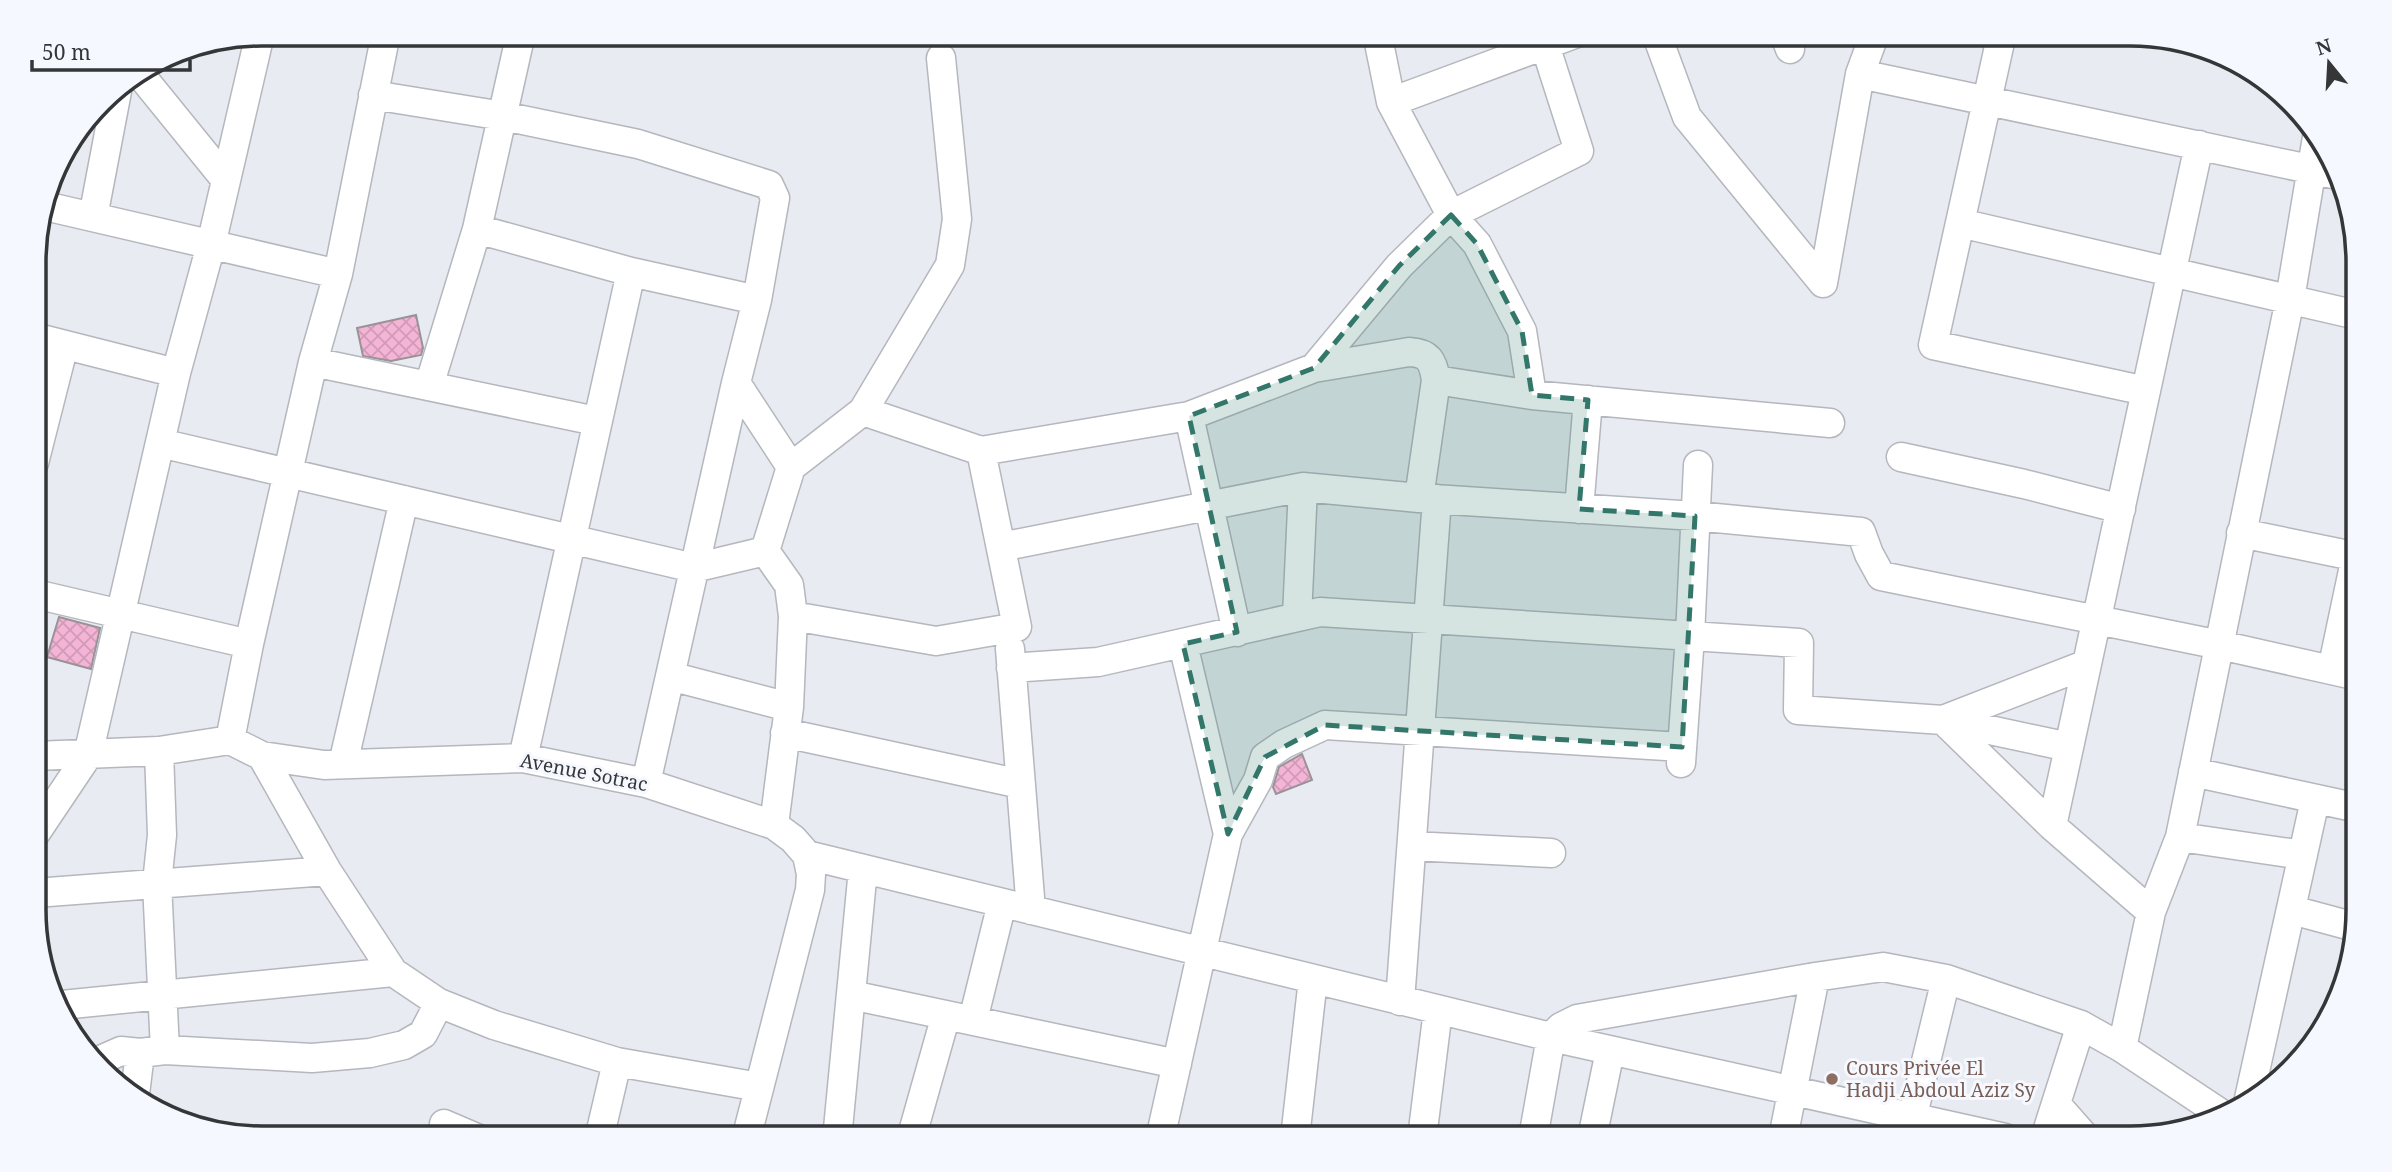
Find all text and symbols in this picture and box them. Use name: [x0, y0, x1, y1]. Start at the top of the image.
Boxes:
scale bar: [32, 28, 189, 72]
north arrow: [2294, 28, 2364, 98]
text: N: [2313, 32, 2335, 62]
text: 50 m: [42, 38, 91, 66]
street label: Avenue Sotrac: [518, 747, 650, 797]
place label: Cours Privée El Hadji Abdoul Aziz Sy: [1846, 1055, 2036, 1103]
marker: Cours Privée El Hadji Abdoul Aziz Sy: [1824, 1071, 1840, 1087]

